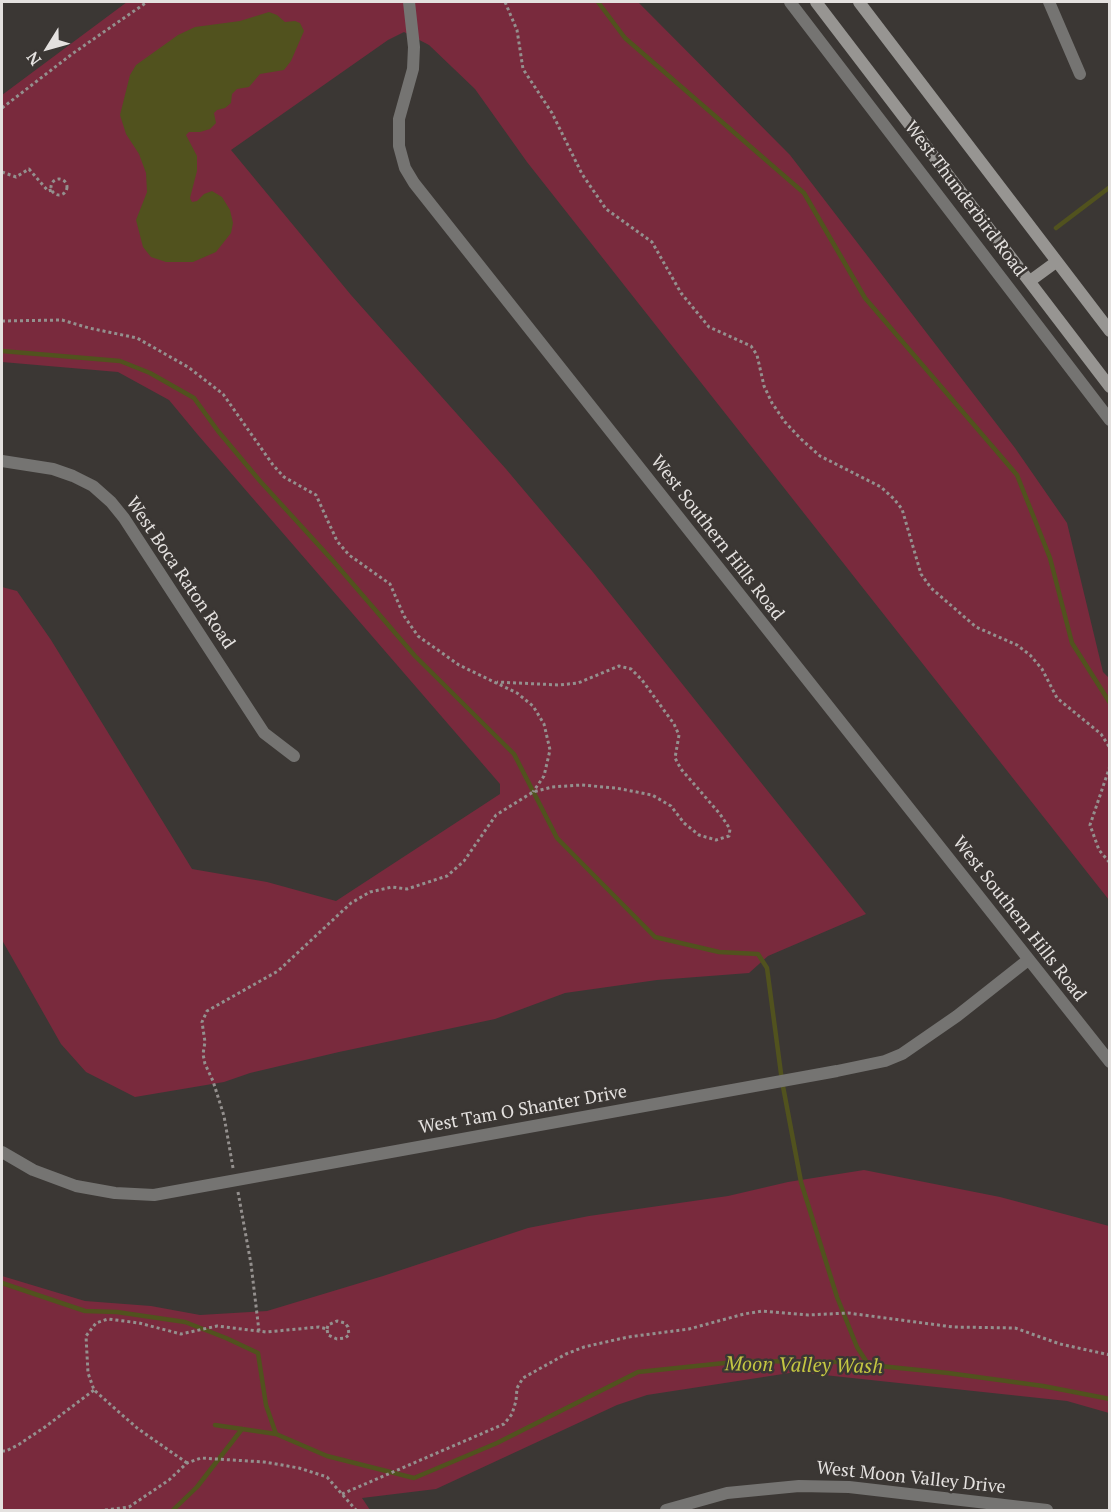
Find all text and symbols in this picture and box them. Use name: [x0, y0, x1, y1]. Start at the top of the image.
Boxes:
north arrow: [18, 18, 78, 78]
text: N: [21, 47, 46, 70]
street label: West Thunderbird Road: [900, 117, 1030, 281]
street label: West Southern Hills Road: [646, 451, 788, 625]
street label: West Boca Raton Road: [121, 493, 239, 653]
street label: West Southern Hills Road: [948, 832, 1090, 1006]
street label: West Tam O Shanter Drive: [417, 1081, 629, 1139]
water label: Moon Valley Wash: [725, 1353, 883, 1379]
street label: West Moon Valley Drive: [815, 1457, 1007, 1499]

